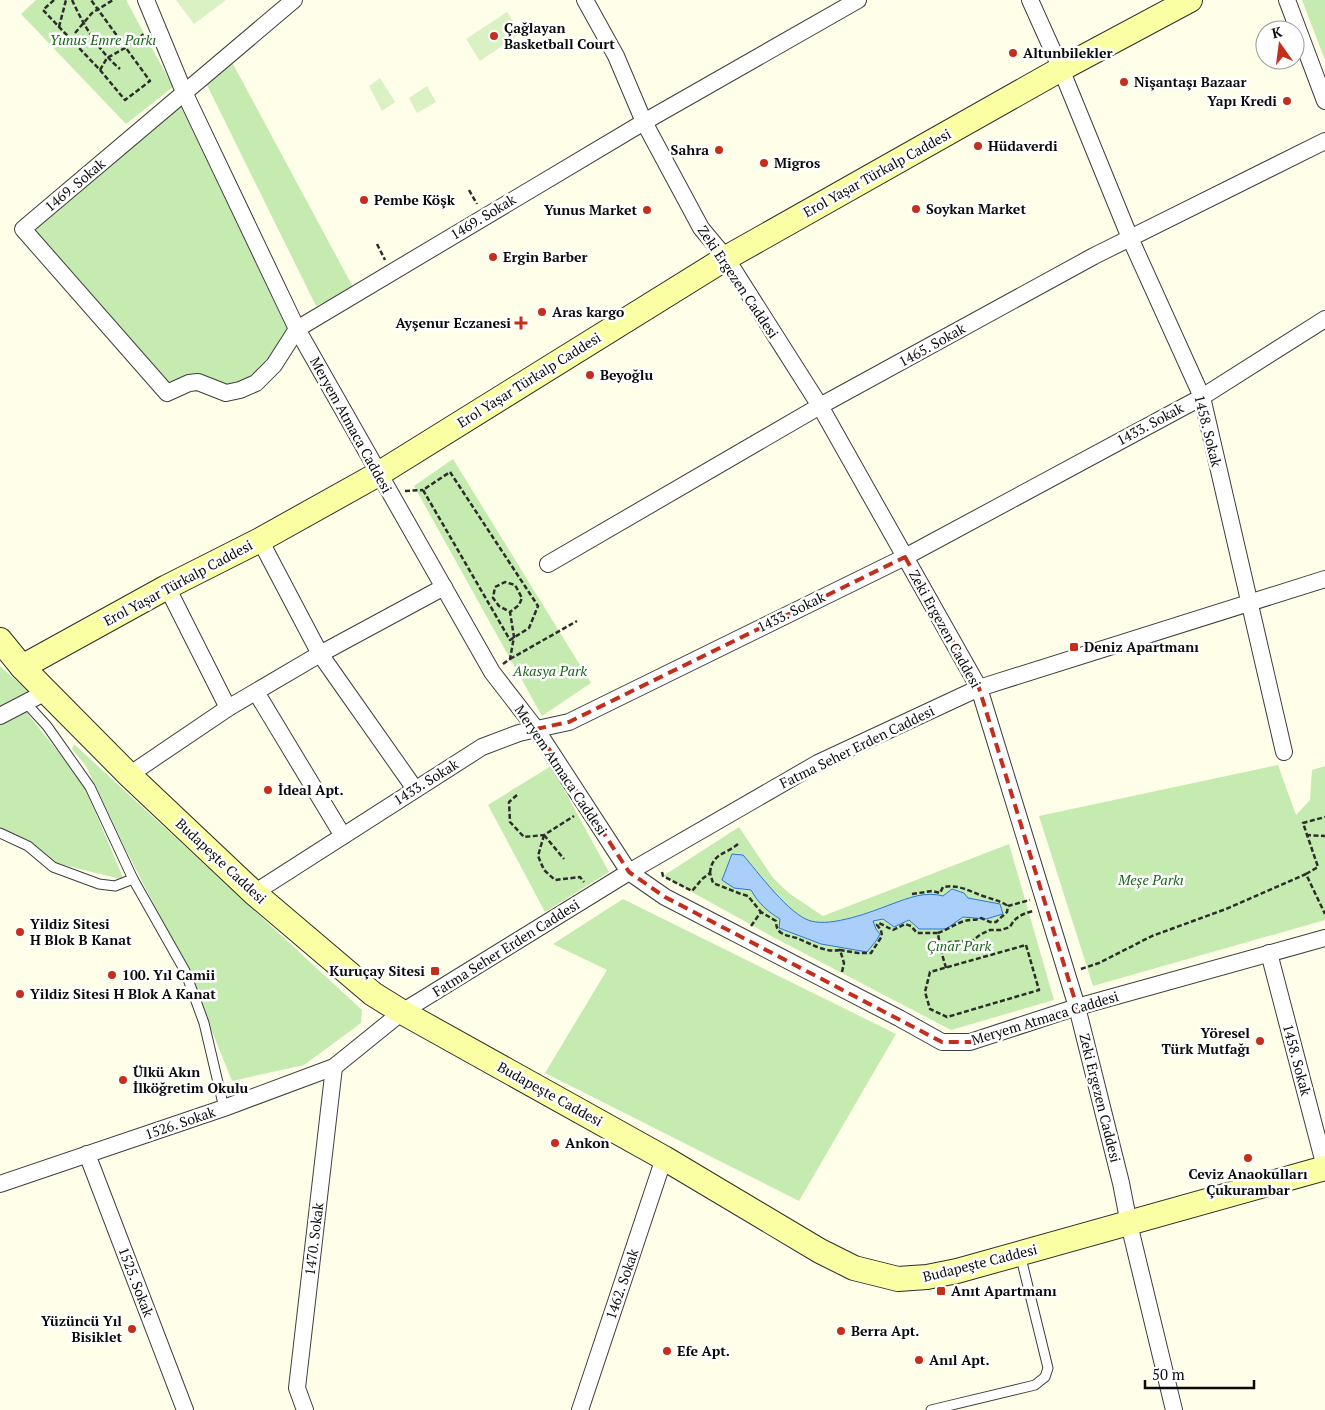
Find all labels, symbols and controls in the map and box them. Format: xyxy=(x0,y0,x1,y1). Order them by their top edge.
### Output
place label: Çağlayan Basketball Court xyxy=(504,18,615,53)
north arrow xyxy=(1255,20,1305,70)
text: K xyxy=(1270,21,1284,42)
park label: Yunus Emre Parkı xyxy=(50,30,156,49)
marker: Çağlayan Basketball Court xyxy=(488,30,500,42)
place label: Altunbilekler xyxy=(1023,43,1113,62)
marker: Altunbilekler xyxy=(1007,47,1019,59)
place label: Nişantaşı Bazaar xyxy=(1134,72,1247,91)
marker: Nişantaşı Bazaar xyxy=(1118,76,1130,88)
place label: Yapı Kredi xyxy=(1207,91,1277,110)
marker: Yapı Kredi xyxy=(1281,95,1293,107)
street label: Erol Yaşar Türkalp Caddesi xyxy=(799,124,954,221)
place label: Hüdaverdi xyxy=(988,136,1058,155)
place label: Sahra xyxy=(671,140,709,159)
marker: Hüdaverdi xyxy=(972,140,984,152)
marker: Sahra xyxy=(713,144,725,156)
street label: 1469. Sokak xyxy=(40,153,109,215)
place label: Migros xyxy=(774,153,820,172)
marker: Migros xyxy=(758,157,770,169)
street label: 1469. Sokak xyxy=(446,189,520,244)
place label: Pembe Köşk xyxy=(374,190,456,209)
marker: Pembe Köşk xyxy=(358,194,370,206)
place label: Soykan Market xyxy=(926,199,1026,218)
place label: Yunus Market xyxy=(544,200,637,219)
marker: Soykan Market xyxy=(910,203,922,215)
marker: Yunus Market xyxy=(641,204,653,216)
street label: Zeki Ergezen Caddesi xyxy=(694,222,783,342)
place label: Ergin Barber xyxy=(503,247,588,266)
marker: Ergin Barber xyxy=(487,251,499,263)
place label: Aras kargo xyxy=(552,302,624,321)
marker: Aras kargo xyxy=(536,306,548,318)
place label: Ayşenur Eczanesi xyxy=(395,313,511,332)
marker: Ayşenur Eczanesi xyxy=(515,317,527,329)
street label: 1465. Sokak xyxy=(895,318,969,371)
street label: Erol Yaşar Türkalp Caddesi xyxy=(453,327,604,432)
street label: Meryem Atmaca Caddesi xyxy=(306,353,397,496)
place label: Beyoğlu xyxy=(600,365,653,384)
marker: Beyoğlu xyxy=(584,369,596,381)
street label: 1458. Sokak xyxy=(1190,393,1227,470)
street label: 1433. Sokak xyxy=(1113,398,1187,449)
street label: Erol Yaşar Türkalp Caddesi xyxy=(100,535,256,630)
street label: Zeki Ergezen Caddesi xyxy=(905,566,986,691)
street label: 1433. Sokak xyxy=(754,587,829,636)
place label: Deniz Apartmanı xyxy=(1084,637,1199,656)
marker: Deniz Apartmanı xyxy=(1068,641,1080,653)
park label: Akasya Park xyxy=(512,661,587,680)
street label: Meryem Atmaca Caddesi xyxy=(511,701,612,838)
street label: Fatma Seher Erden Caddesi xyxy=(776,701,937,792)
street label: 1433. Sokak xyxy=(390,754,463,809)
place label: İdeal Apt. xyxy=(278,780,344,799)
marker: İdeal Apt. xyxy=(262,784,274,796)
street label: Budapeşte Caddesi xyxy=(172,814,271,908)
park label: Meşe Parkı xyxy=(1117,870,1184,889)
street label: Fatma Seher Erden Caddesi xyxy=(429,894,583,1001)
place label: Yildiz Sitesi H Blok B Kanat xyxy=(30,914,132,949)
marker: Yildiz Sitesi H Blok B Kanat xyxy=(14,926,26,938)
park label: Çınar Park xyxy=(927,936,991,955)
place label: Kuruçay Sitesi xyxy=(329,961,425,980)
place label: 100. Yıl Camii xyxy=(122,965,216,984)
marker: Kuruçay Sitesi xyxy=(429,965,441,977)
marker: 100. Yıl Camii xyxy=(106,969,118,981)
place label: Yildiz Sitesi H Blok A Kanat xyxy=(30,984,216,1003)
street label: Meryem Atmaca Caddesi xyxy=(969,986,1121,1049)
marker: Yildiz Sitesi H Blok A Kanat xyxy=(14,988,26,1000)
street label: 1458. Sokak xyxy=(1279,1022,1316,1099)
place label: Yöresel Türk Mutfağı xyxy=(1162,1023,1250,1058)
street label: Zeki Ergezen Caddesi xyxy=(1075,1031,1126,1164)
marker: Yöresel Türk Mutfağı xyxy=(1254,1035,1266,1047)
street label: Budapeşte Caddesi xyxy=(494,1057,606,1130)
place label: Ülkü Akın İlköğretim Okulu xyxy=(133,1062,249,1097)
marker: Ülkü Akın İlköğretim Okulu xyxy=(117,1074,129,1086)
street label: 1526. Sokak xyxy=(142,1101,218,1143)
place label: Ankon xyxy=(565,1133,610,1152)
marker: Ankon xyxy=(549,1137,561,1149)
marker: Ceviz Anaokulları Çukurambar xyxy=(1242,1152,1254,1164)
place label: Ceviz Anaokulları Çukurambar xyxy=(1188,1164,1308,1199)
street label: 1470. Sokak xyxy=(300,1201,327,1277)
street label: Budapeşte Caddesi xyxy=(921,1239,1039,1286)
street label: 1525. Sokak xyxy=(114,1244,159,1320)
street label: 1462. Sokak xyxy=(601,1245,643,1322)
place label: Anıt Apartmanı xyxy=(951,1281,1057,1300)
marker: Anıt Apartmanı xyxy=(935,1285,947,1297)
place label: Yüzüncü Yıl Bisiklet xyxy=(41,1311,122,1346)
place label: Berra Apt. xyxy=(851,1321,920,1340)
marker: Yüzüncü Yıl Bisiklet xyxy=(126,1323,138,1335)
marker: Berra Apt. xyxy=(835,1325,847,1337)
place label: Efe Apt. xyxy=(677,1341,730,1360)
marker: Efe Apt. xyxy=(661,1345,673,1357)
place label: Anıl Apt. xyxy=(929,1350,990,1369)
marker: Anıl Apt. xyxy=(913,1354,925,1366)
scale bar xyxy=(1145,1358,1254,1390)
text: 50 m xyxy=(1152,1364,1185,1384)

